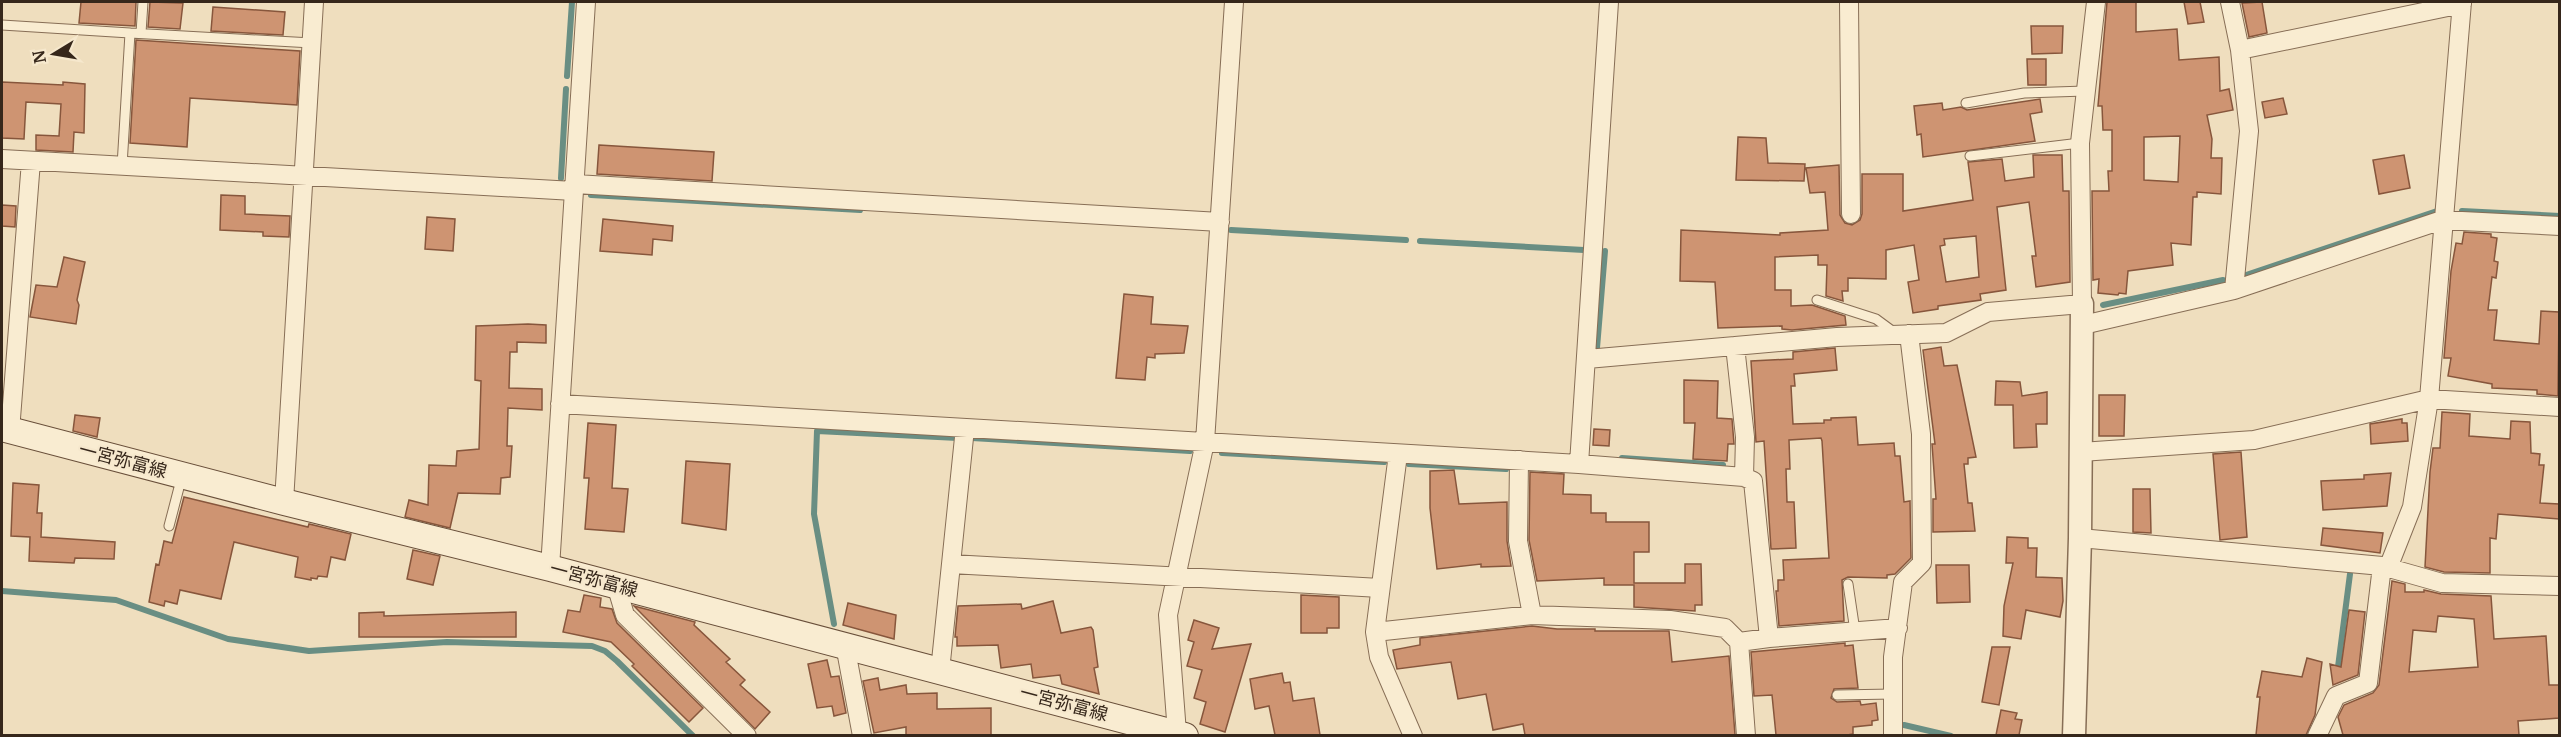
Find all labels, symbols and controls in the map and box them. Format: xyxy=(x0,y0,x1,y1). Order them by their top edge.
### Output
north arrow xyxy=(24,24,84,84)
text: N xyxy=(28,48,50,65)
street label: 一宮弥富線 xyxy=(77,437,169,483)
street label: 一宮弥富線 xyxy=(548,556,640,602)
street label: 一宮弥富線 xyxy=(1018,680,1110,726)

